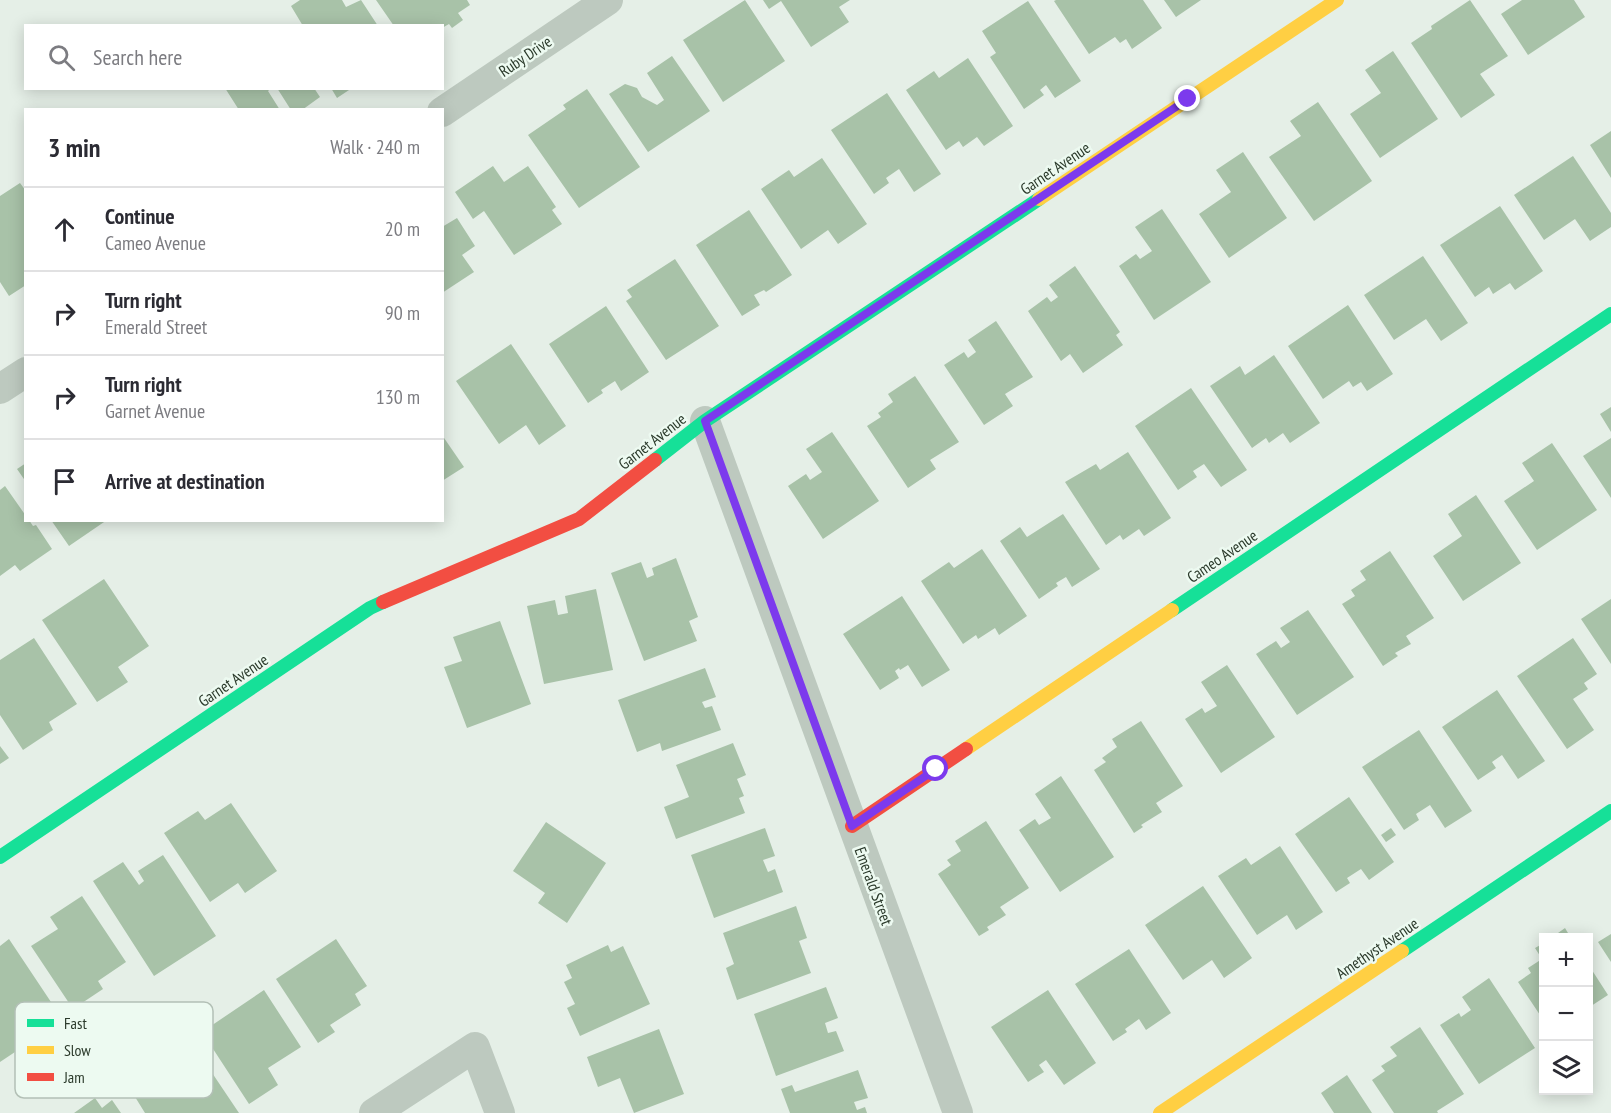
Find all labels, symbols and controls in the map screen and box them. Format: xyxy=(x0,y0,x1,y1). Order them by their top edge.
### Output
search box xyxy=(24,24,444,90)
street label: Ruby Drive xyxy=(495,31,555,81)
icon: search xyxy=(45,41,78,74)
text: Search here xyxy=(93,43,182,71)
route end xyxy=(1174,85,1200,111)
text: 3 min xyxy=(48,131,101,164)
text: Walk · 240 m xyxy=(330,134,420,160)
street label: Garnet Avenue xyxy=(1016,137,1094,199)
text: Continue xyxy=(105,202,175,230)
icon: ahead xyxy=(48,213,81,246)
text: 20 m xyxy=(385,216,420,242)
text: Cameo Avenue xyxy=(105,230,206,256)
text: Turn right xyxy=(105,286,182,314)
icon: right xyxy=(48,297,81,330)
text: 90 m xyxy=(385,300,420,326)
text: Emerald Street xyxy=(105,314,207,340)
text: Turn right xyxy=(105,370,182,398)
icon: right xyxy=(48,381,81,414)
text: 130 m xyxy=(376,384,420,410)
text: Garnet Avenue xyxy=(105,398,205,424)
street label: Garnet Avenue xyxy=(614,408,690,474)
icon: arrive xyxy=(48,465,81,498)
text: Arrive at destination xyxy=(105,467,265,495)
street label: Cameo Avenue xyxy=(1183,525,1261,587)
street label: Garnet Avenue xyxy=(194,649,272,711)
route start xyxy=(922,755,948,781)
street label: Emerald Street xyxy=(851,844,898,928)
street label: Amethyst Avenue xyxy=(1332,913,1422,983)
map controls xyxy=(1539,933,1593,1095)
button: + xyxy=(1539,933,1593,987)
button: − xyxy=(1539,987,1593,1041)
legend xyxy=(15,1002,213,1098)
text: Fast xyxy=(64,1013,87,1033)
text: Slow xyxy=(64,1040,91,1060)
button: layers xyxy=(1539,1041,1593,1095)
text: Jam xyxy=(63,1067,85,1087)

